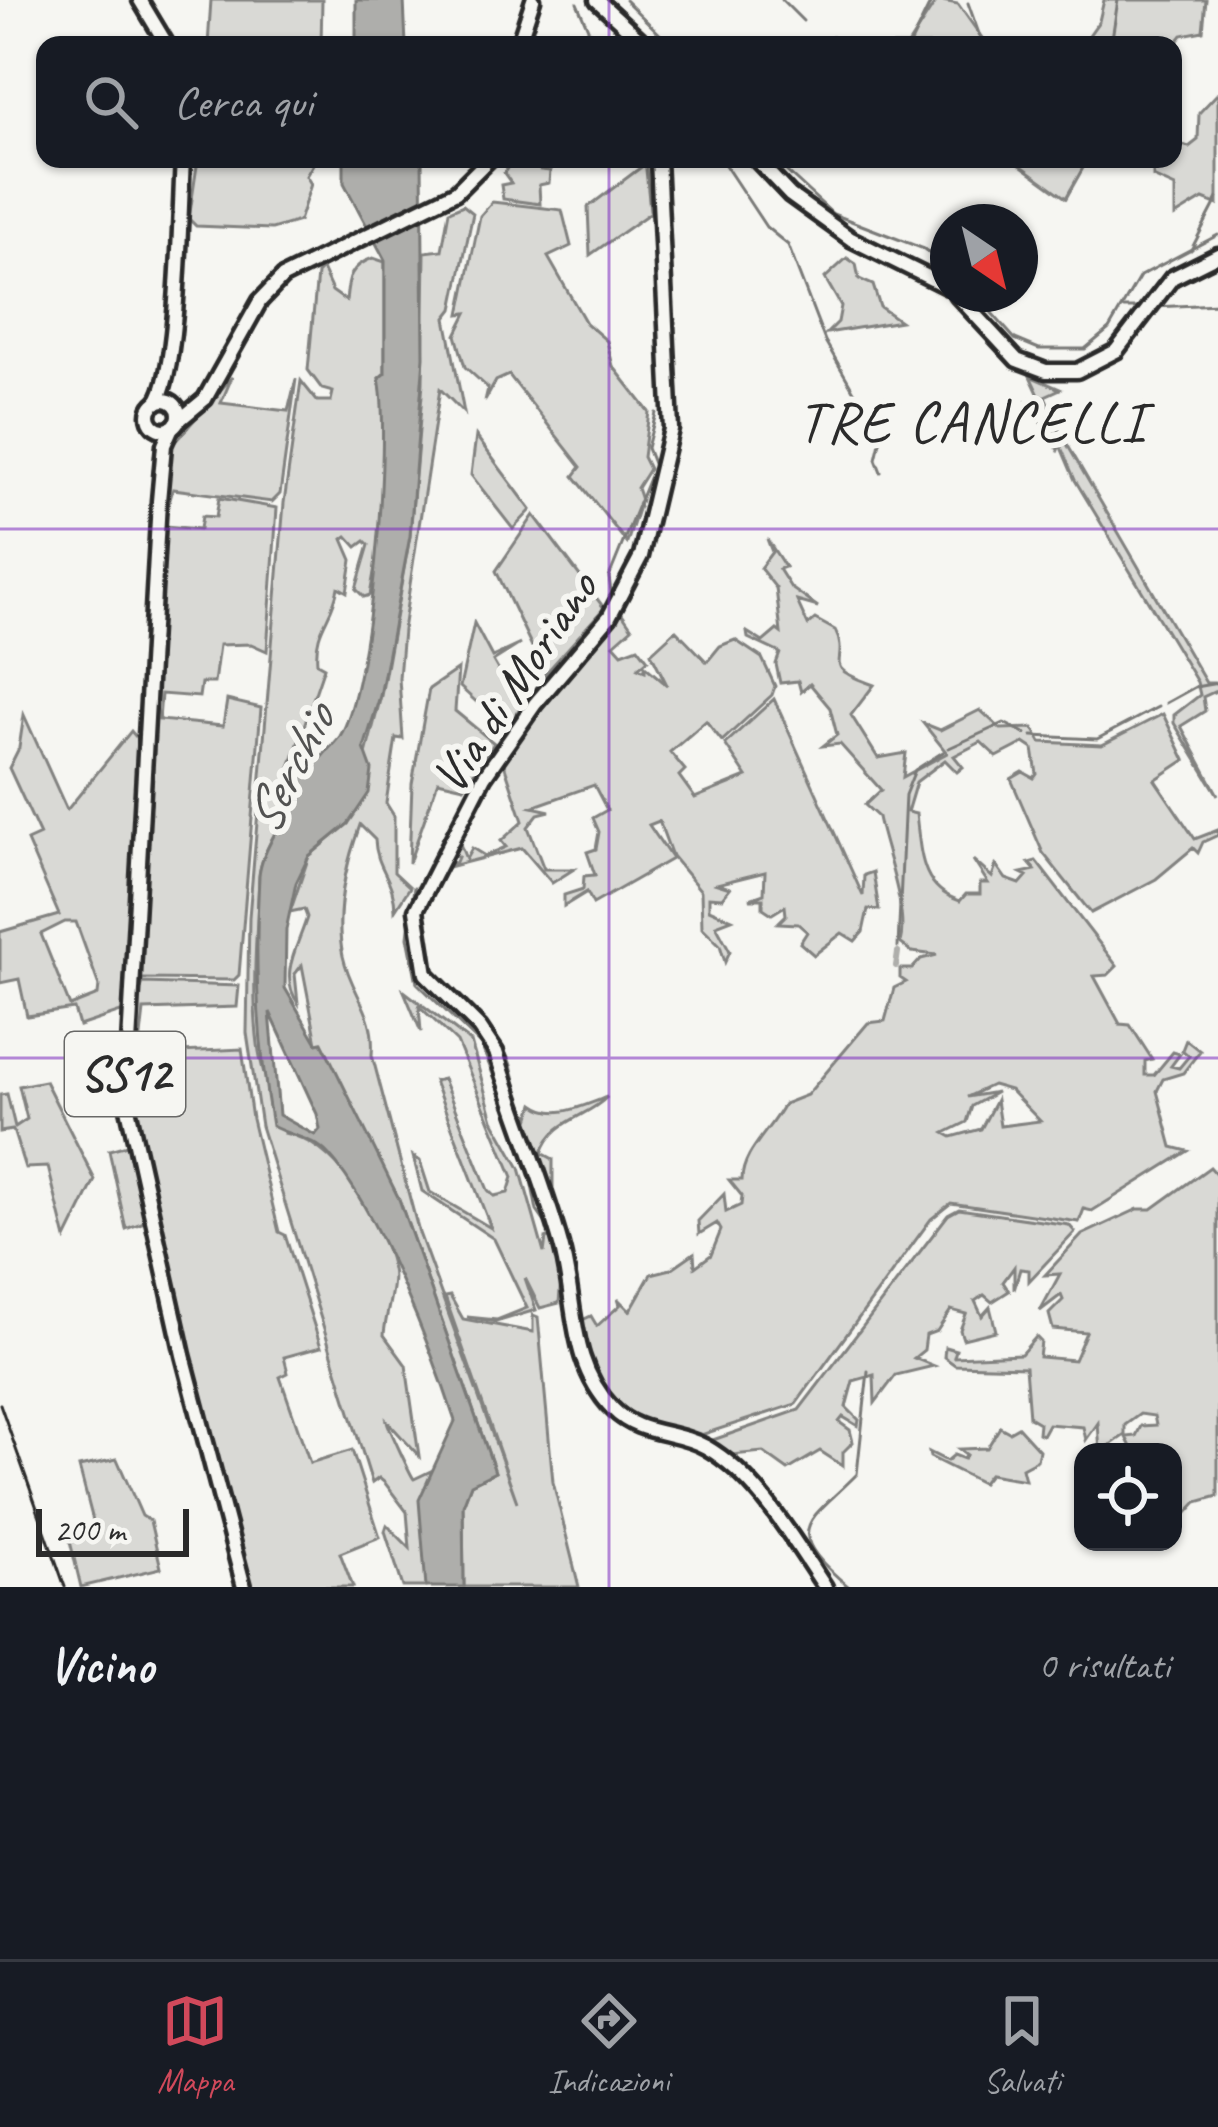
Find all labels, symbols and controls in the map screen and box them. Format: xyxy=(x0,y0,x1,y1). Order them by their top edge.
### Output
search box xyxy=(36,36,1182,168)
icon: search xyxy=(78,69,144,135)
text: Cerca qui xyxy=(174,74,313,131)
north arrow xyxy=(930,204,1038,312)
district label: TRE CANCELLI xyxy=(798,386,1155,458)
street label: Via di Moriano xyxy=(417,556,613,805)
water label: Serchio xyxy=(228,687,353,844)
road number: SS12 xyxy=(65,1032,185,1116)
map controls xyxy=(1074,1443,1182,1551)
button: locate xyxy=(1074,1443,1182,1551)
scale bar xyxy=(36,1503,189,1556)
text: 200 m xyxy=(54,1509,125,1551)
text: Vicino xyxy=(48,1633,153,1697)
text: 0 risultati xyxy=(1038,1641,1170,1690)
tab: Mappa xyxy=(157,1988,234,2102)
tab: Indicazioni xyxy=(548,1988,670,2102)
tab: Salvati xyxy=(984,1988,1061,2102)

